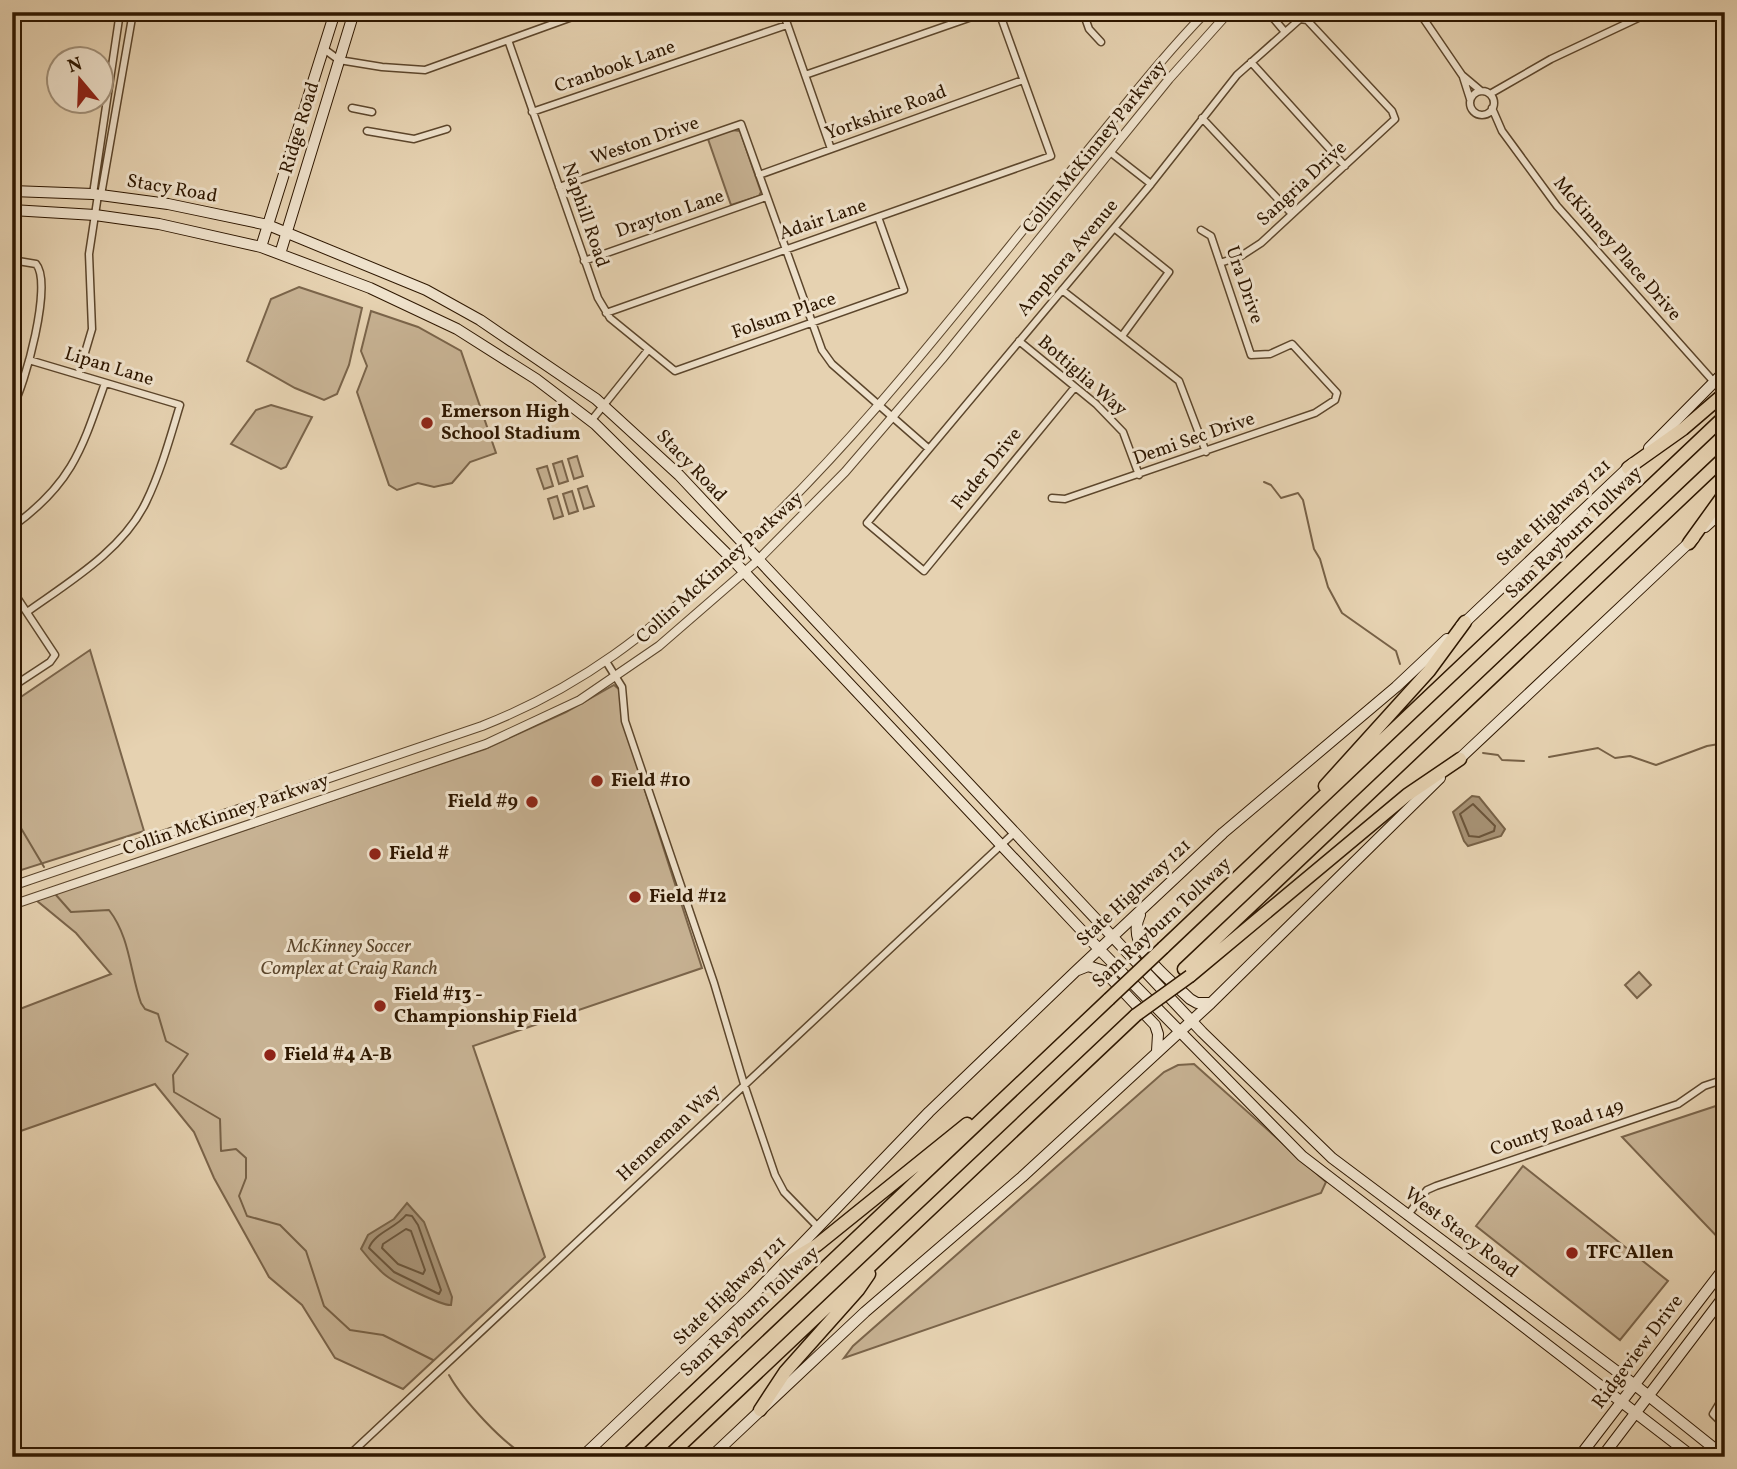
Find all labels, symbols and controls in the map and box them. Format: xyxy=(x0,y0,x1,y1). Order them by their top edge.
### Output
street label: Cranbook Lane xyxy=(551,34,679,100)
north arrow xyxy=(46,46,116,116)
text: N xyxy=(64,51,86,80)
street label: Collin McKinney Parkway xyxy=(1017,55,1173,239)
street label: Ridge Road xyxy=(274,79,326,177)
street label: Yorkshire Road xyxy=(822,79,950,147)
street label: Weston Drive xyxy=(587,110,703,172)
street label: Sangria Drive xyxy=(1251,136,1353,232)
street label: Naphill Road xyxy=(555,159,615,271)
street label: Stacy Road xyxy=(125,168,219,210)
street label: McKinney Place Drive xyxy=(1547,171,1687,327)
street label: Drayton Lane xyxy=(612,183,728,245)
street label: Adair Lane xyxy=(776,193,870,247)
street label: Amphora Avenue xyxy=(1011,194,1125,322)
street label: Ura Drive xyxy=(1219,243,1269,327)
street label: Folsum Place xyxy=(728,286,840,346)
street label: Bottiglia Way xyxy=(1031,330,1133,422)
street label: Lipan Lane xyxy=(61,341,157,393)
place label: Emerson High School Stadium xyxy=(441,399,581,447)
street label: Demi Sec Drive xyxy=(1130,406,1258,472)
marker: Emerson High School Stadium xyxy=(419,415,435,431)
street label: Fuder Drive xyxy=(946,422,1028,516)
street label: Stacy Road xyxy=(650,424,732,508)
street label: State Highway 121 xyxy=(1491,453,1617,573)
street label: Sam Rayburn Tollway xyxy=(1500,461,1648,605)
street label: Collin McKinney Parkway xyxy=(631,486,809,650)
street label: Collin McKinney Parkway xyxy=(119,767,333,863)
place label: Field #10 xyxy=(611,768,691,794)
marker: Field #10 xyxy=(589,773,605,789)
place label: Field #9 xyxy=(447,789,518,815)
marker: Field #9 xyxy=(524,794,540,810)
street label: State Highway 121 xyxy=(1071,833,1197,953)
place label: Field # xyxy=(389,841,449,867)
marker: Field # xyxy=(367,846,383,862)
street label: Sam Rayburn Tollway xyxy=(1087,852,1237,994)
place label: Field #12 xyxy=(649,884,727,910)
marker: Field #12 xyxy=(627,889,643,905)
park label: McKinney Soccer Complex at Craig Ranch xyxy=(260,934,438,982)
place label: Field #13 - Championship Field xyxy=(394,982,578,1030)
marker: Field #13 - Championship Field xyxy=(372,998,388,1014)
place label: Field #4 A-B xyxy=(284,1042,392,1068)
marker: Field #4 A-B xyxy=(262,1047,278,1063)
street label: Henneman Way xyxy=(612,1078,726,1188)
street label: County Road 149 xyxy=(1487,1093,1627,1163)
street label: West Stacy Road xyxy=(1399,1181,1523,1285)
street label: State Highway 121 xyxy=(668,1230,792,1352)
place label: TFC Allen xyxy=(1586,1240,1674,1266)
street label: Sam Rayburn Tollway xyxy=(675,1241,825,1383)
marker: TFC Allen xyxy=(1564,1245,1580,1261)
street label: Ridgeview Drive xyxy=(1586,1290,1690,1414)

